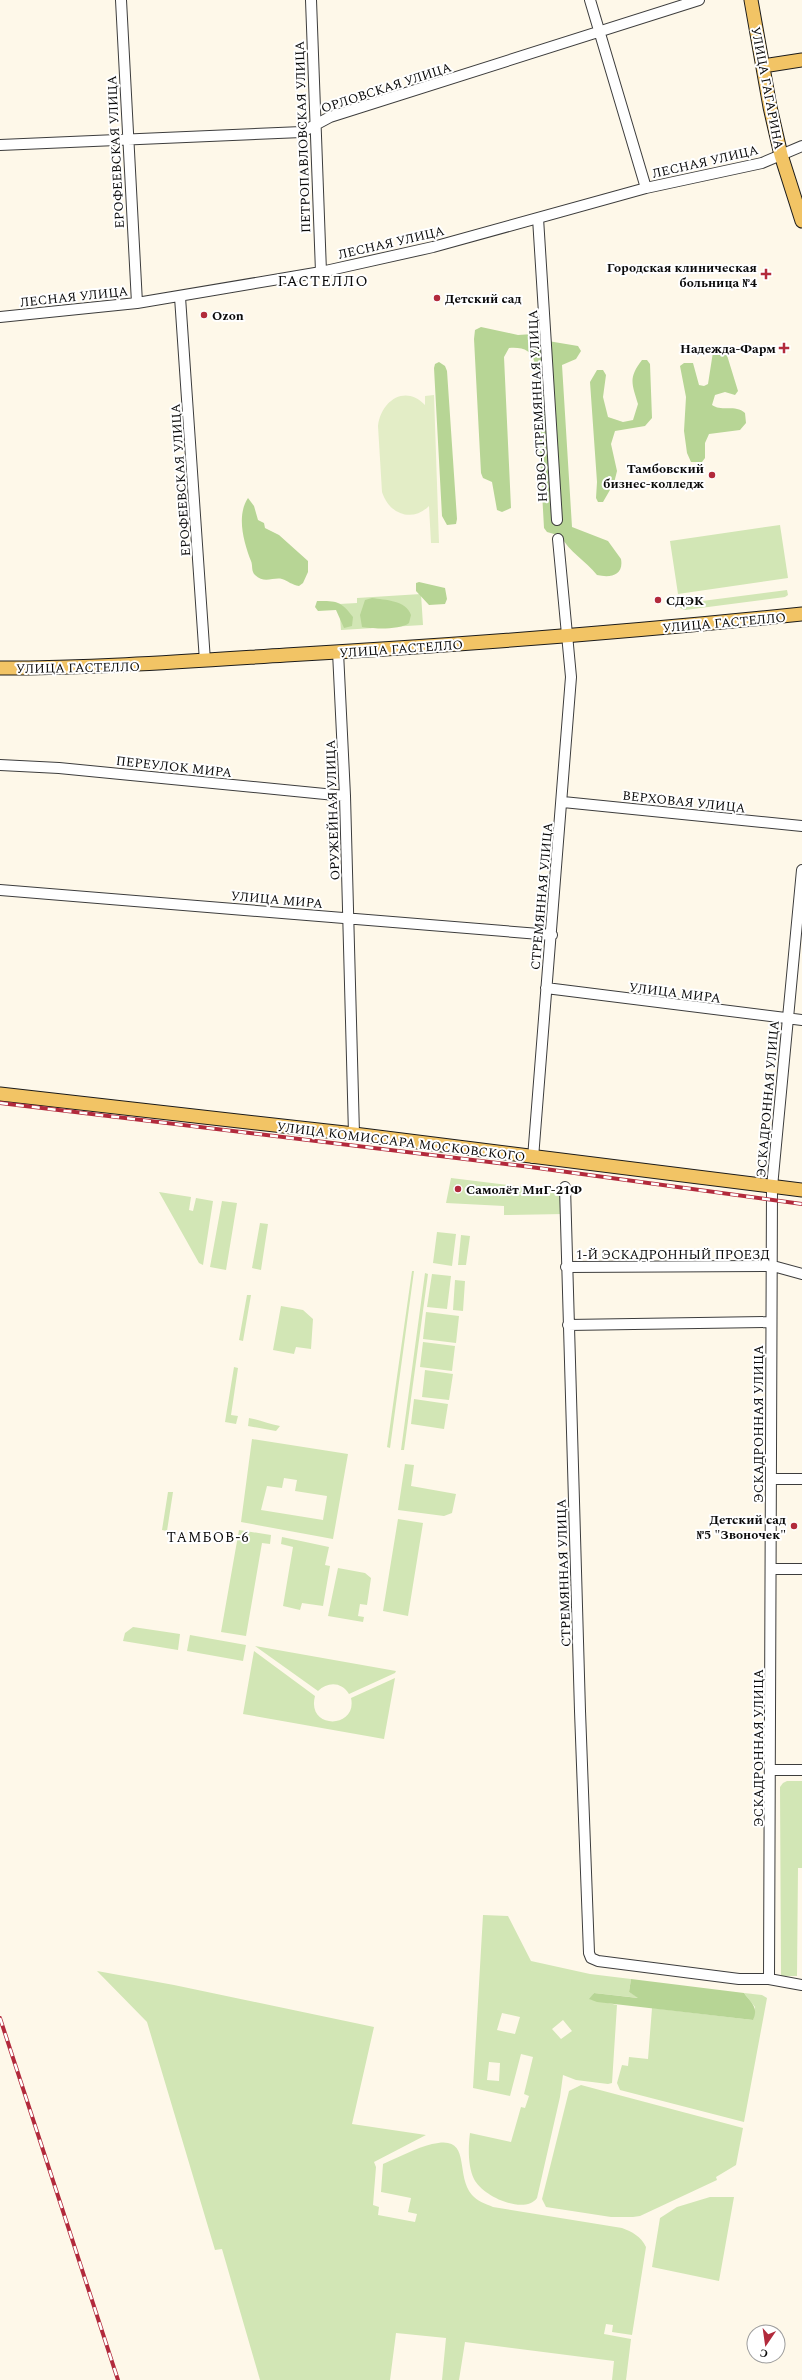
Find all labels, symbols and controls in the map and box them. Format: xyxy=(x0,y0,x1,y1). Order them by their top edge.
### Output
street label: УЛИЦА ГАГАРИНА xyxy=(745,25,789,152)
street label: ПЕТРОПАВЛОВСКАЯ УЛИЦА xyxy=(290,40,316,233)
street label: ОРЛОВСКАЯ УЛИЦА xyxy=(318,57,454,119)
street label: ЕРОФЕЕВСКАЯ УЛИЦА xyxy=(102,75,130,229)
street label: ЛЕСНАЯ УЛИЦА xyxy=(650,140,761,184)
street label: ЛЕСНАЯ УЛИЦА xyxy=(336,221,447,265)
place label: Городская клиническая больница №4 xyxy=(607,258,758,293)
marker: Городская клиническая больница №4 xyxy=(760,268,772,280)
district label: ГАСТЕЛЛО xyxy=(278,270,369,293)
street label: ЛЕСНАЯ УЛИЦА xyxy=(19,281,129,313)
place label: Детский сад xyxy=(445,289,522,309)
marker: Детский сад xyxy=(432,293,442,303)
place label: Ozon xyxy=(212,306,244,326)
street label: НОВО-СТРЕМЯННАЯ УЛИЦА xyxy=(523,309,553,503)
marker: Ozon xyxy=(199,310,209,320)
place label: Надежда-Фарм xyxy=(680,339,776,359)
marker: Надежда-Фарм xyxy=(779,343,789,353)
street label: ЕРОФЕЕВСКАЯ УЛИЦА xyxy=(166,403,196,557)
place label: Тамбовский бизнес-колледж xyxy=(603,459,704,494)
marker: Тамбовский бизнес-колледж xyxy=(707,470,717,480)
place label: СДЭК xyxy=(666,591,704,611)
marker: СДЭК xyxy=(653,595,663,605)
street label: УЛИЦА ГАСТЕЛЛО xyxy=(661,608,787,638)
street label: УЛИЦА ГАСТЕЛЛО xyxy=(339,635,464,663)
street label: УЛИЦА ГАСТЕЛЛО xyxy=(16,657,140,679)
street label: ОРУЖЕЙНАЯ УЛИЦА xyxy=(321,739,345,881)
street label: ПЕРЕУЛОК МИРА xyxy=(115,751,233,783)
street label: ВЕРХОВАЯ УЛИЦА xyxy=(621,786,747,818)
street label: СТРЕМЯННАЯ УЛИЦА xyxy=(526,821,558,971)
street label: УЛИЦА МИРА xyxy=(230,886,324,914)
street label: УЛИЦА МИРА xyxy=(628,977,722,1009)
street label: ЭСКАДРОННАЯ УЛИЦА xyxy=(751,1019,785,1179)
street label: УЛИЦА КОМИССАРА МОСКОВСКОГО xyxy=(275,1117,526,1167)
place label: Самолёт МиГ-21Ф xyxy=(466,1180,582,1200)
marker: Самолёт МиГ-21Ф xyxy=(453,1184,463,1194)
street label: 1-Й ЭСКАДРОННЫЙ ПРОЕЗД xyxy=(576,1245,770,1265)
street label: ЭСКАДРОННАЯ УЛИЦА xyxy=(749,1345,769,1503)
street label: СТРЕМЯННАЯ УЛИЦА xyxy=(551,1498,577,1647)
place label: Детский сад №5 "Звоночек" xyxy=(697,1510,786,1545)
marker: Детский сад №5 "Звоночек" xyxy=(789,1521,799,1531)
district label: ТАМБОВ-6 xyxy=(166,1527,250,1548)
street label: ЭСКАДРОННАЯ УЛИЦА xyxy=(749,1669,769,1827)
north arrow xyxy=(746,2324,786,2364)
text: С xyxy=(758,2344,770,2362)

